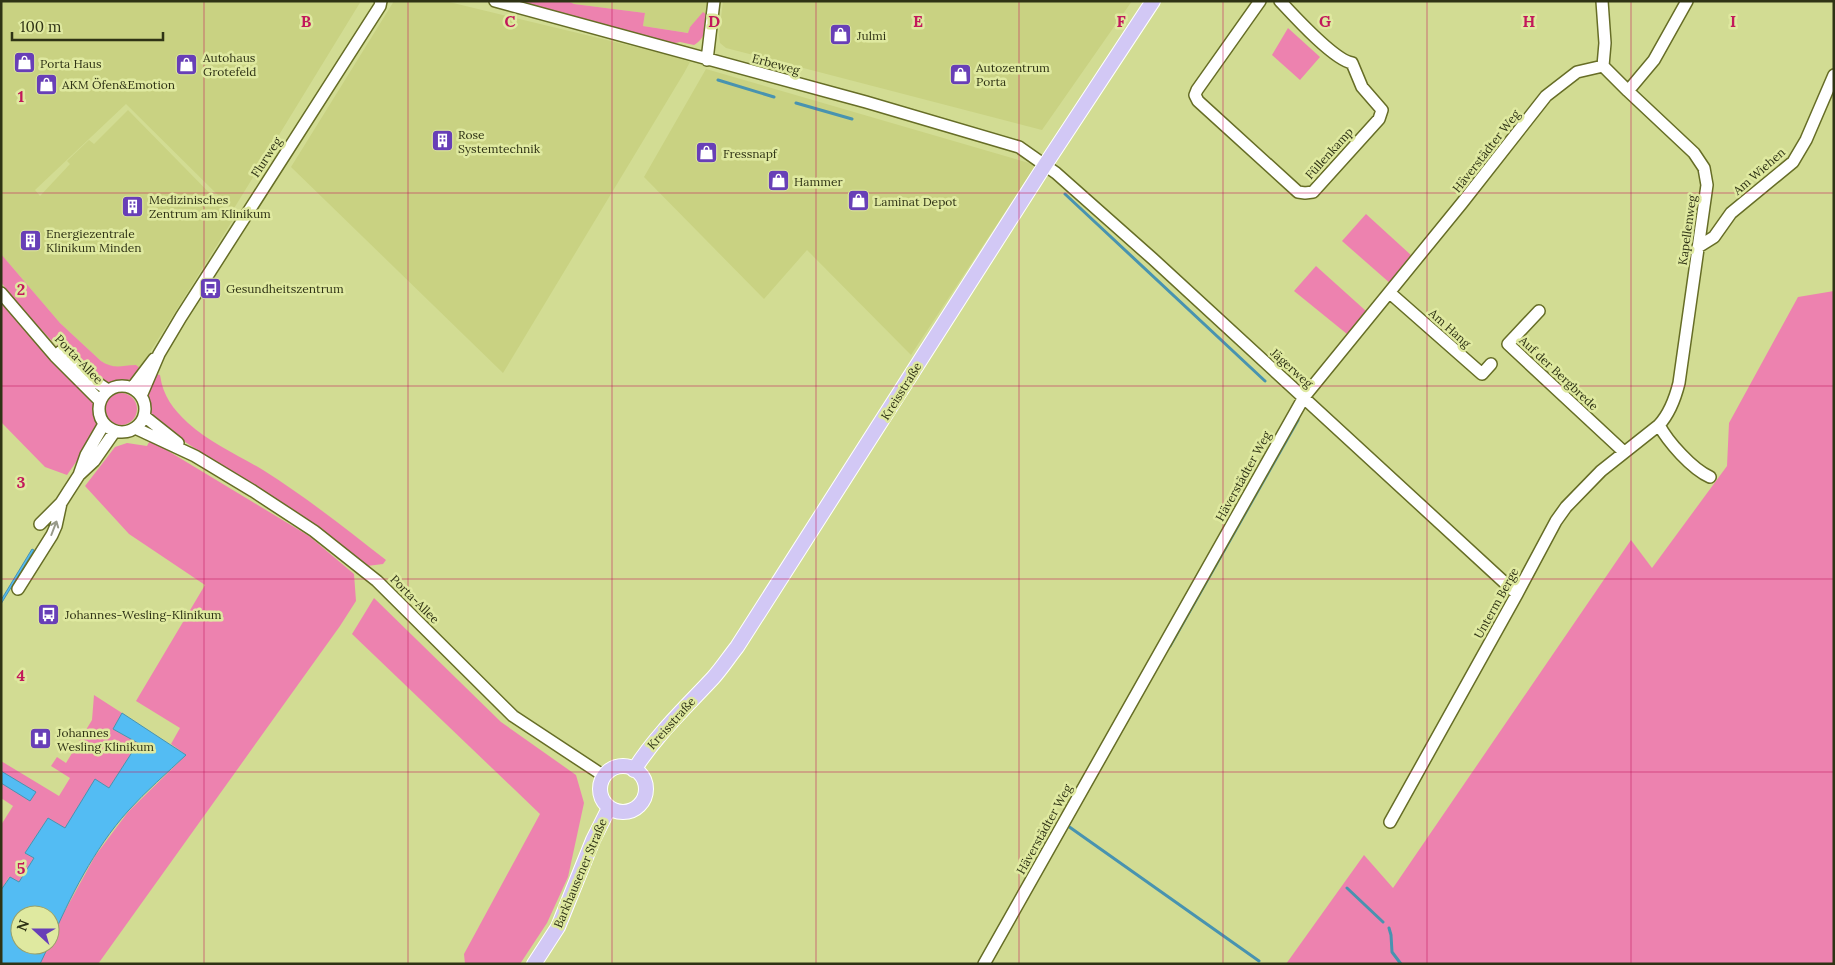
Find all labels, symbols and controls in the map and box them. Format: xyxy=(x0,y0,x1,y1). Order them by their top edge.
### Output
scale bar xyxy=(12,10,164,42)
text: B xyxy=(301,11,312,31)
text: C xyxy=(504,11,516,31)
text: D xyxy=(708,11,720,31)
text: E xyxy=(913,11,923,31)
text: F xyxy=(1116,11,1126,31)
text: G xyxy=(1319,11,1331,31)
text: H xyxy=(1523,11,1536,31)
text: I xyxy=(1730,11,1736,31)
text: 100 m xyxy=(20,17,61,36)
shop icon: Julmi xyxy=(829,23,853,47)
place label: Julmi xyxy=(856,28,886,43)
place label: Autohaus Grotefeld xyxy=(202,50,256,79)
street label: Erbeweg xyxy=(751,50,802,78)
shop icon: Porta Haus xyxy=(12,51,36,75)
shop icon: Autohaus Grotefeld xyxy=(175,52,199,76)
place label: Porta Haus xyxy=(40,56,102,71)
place label: Autozentrum Porta xyxy=(975,60,1050,89)
shop icon: Autozentrum Porta xyxy=(948,62,972,86)
shop icon: AKM Öfen&Emotion xyxy=(34,72,58,96)
place label: AKM Öfen&Emotion xyxy=(61,77,175,92)
text: 1 xyxy=(18,86,24,106)
street label: Häverstädter Weg xyxy=(1449,106,1523,195)
street label: Füllenkamp xyxy=(1302,124,1356,182)
place label: Rose Systemtechnik xyxy=(458,127,541,156)
building icon: Rose Systemtechnik xyxy=(430,129,454,153)
street label: Flurweg xyxy=(247,134,285,180)
shop icon: Fressnapf xyxy=(695,141,719,165)
street label: Am Wiehen xyxy=(1729,144,1788,198)
place label: Fressnapf xyxy=(723,146,778,161)
shop icon: Hammer xyxy=(766,169,790,193)
place label: Hammer xyxy=(794,174,843,189)
shop icon: Laminat Depot xyxy=(846,189,870,213)
place label: Medizinisches Zentrum am Klinikum xyxy=(149,192,271,221)
building icon: Medizinisches Zentrum am Klinikum xyxy=(121,194,145,218)
place label: Laminat Depot xyxy=(874,194,957,209)
street label: Kapellenweg xyxy=(1675,194,1699,266)
place label: Energiezentrale Klinikum Minden xyxy=(46,226,142,255)
building icon: Energiezentrale Klinikum Minden xyxy=(18,228,42,252)
bus stop icon: Gesundheitszentrum xyxy=(198,276,222,300)
text: 2 xyxy=(17,279,25,299)
place label: Gesundheitszentrum xyxy=(226,281,344,296)
street label: Am Hang xyxy=(1425,305,1474,351)
street label: Porta-Allee xyxy=(52,331,107,387)
street label: Auf der Bergbrede xyxy=(1516,332,1602,414)
street label: Jägerweg xyxy=(1267,345,1316,391)
street label: Kreisstraße xyxy=(877,359,925,423)
street label: Häverstädter Weg xyxy=(1212,428,1274,524)
text: 3 xyxy=(17,472,26,492)
one-way arrow xyxy=(50,521,59,536)
street label: Unterm Berge xyxy=(1470,565,1522,641)
street label: Porta-Allee xyxy=(387,571,443,627)
bus stop icon: Johannes-Wesling-Klinikum xyxy=(37,602,61,626)
place label: Johannes-Wesling-Klinikum xyxy=(64,607,222,622)
text: 4 xyxy=(17,665,26,685)
street label: Kreisstraße xyxy=(644,693,699,752)
place label: Johannes Wesling Klinikum xyxy=(56,725,154,754)
hospital icon: Johannes Wesling Klinikum xyxy=(29,727,53,751)
street label: Häverstädter Weg xyxy=(1013,781,1075,877)
street label: Barkhausener Straße xyxy=(550,816,610,930)
text: 5 xyxy=(17,858,26,878)
north arrow xyxy=(10,905,60,955)
text: N xyxy=(13,917,33,934)

